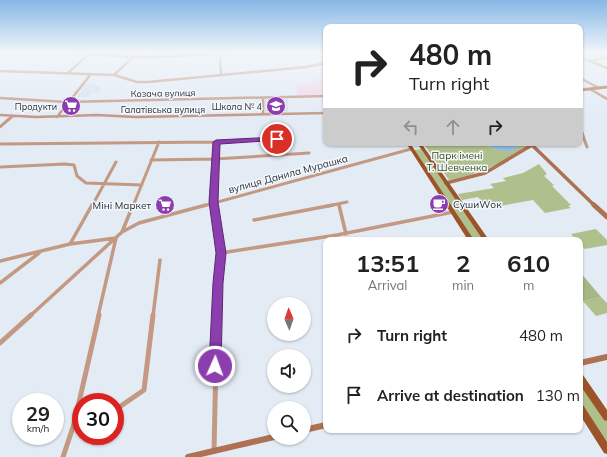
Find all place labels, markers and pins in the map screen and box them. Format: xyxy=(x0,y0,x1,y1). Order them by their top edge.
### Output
supermarket icon: Продукти xyxy=(60,95,82,117)
school or university icon: Школа № 4 xyxy=(265,95,287,117)
place label: Продукти xyxy=(15,101,57,113)
place label: Школа № 4 xyxy=(212,101,263,112)
pin xyxy=(260,122,294,156)
cafe icon: СушиWок xyxy=(428,193,450,215)
supermarket icon: Міні Маркет xyxy=(154,194,176,216)
place label: СушиWок xyxy=(453,198,502,211)
place label: Міні Маркет xyxy=(93,199,151,212)

